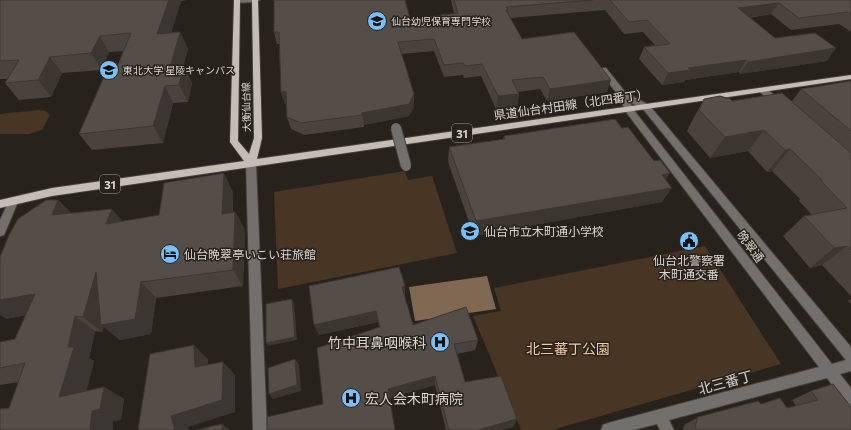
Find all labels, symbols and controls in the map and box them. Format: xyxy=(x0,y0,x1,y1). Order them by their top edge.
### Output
school or university icon: 仙台幼児保育専門学校 xyxy=(366,10,388,32)
place label: 仙台幼児保育専門学校 xyxy=(391,15,491,27)
school or university icon: 東北大学 星陵キャンパス xyxy=(98,59,120,81)
place label: 東北大学 星陵キャンパス xyxy=(123,64,235,76)
street label: 大衡仙台線 xyxy=(240,82,252,132)
street label: 県道仙台村田線（北四番丁） xyxy=(493,86,649,122)
road number: 31 xyxy=(452,124,472,142)
road number: 31 xyxy=(100,175,120,193)
school or university icon: 仙台市立木町通小学校 xyxy=(459,220,481,242)
place label: 仙台市立木町通小学校 xyxy=(484,224,604,238)
street label: 晩翠通 xyxy=(735,227,767,265)
public building icon: 仙台北警察署 木町通交番 xyxy=(678,230,700,252)
hotel icon: 仙台晩翠亭いこい荘旅館 xyxy=(159,243,181,265)
place label: 仙台晩翠亭いこい荘旅館 xyxy=(184,247,316,261)
place label: 仙台北警察署 木町通交番 xyxy=(653,253,725,281)
hospital icon: 竹中耳鼻咽喉科 xyxy=(429,331,451,353)
place label: 竹中耳鼻咽喉科 xyxy=(328,334,426,351)
park label: 北三蕃丁公園 xyxy=(526,340,610,357)
street label: 北三番丁 xyxy=(696,367,754,397)
hospital icon: 宏人会木町病院 xyxy=(340,387,362,409)
place label: 宏人会木町病院 xyxy=(365,390,463,407)

